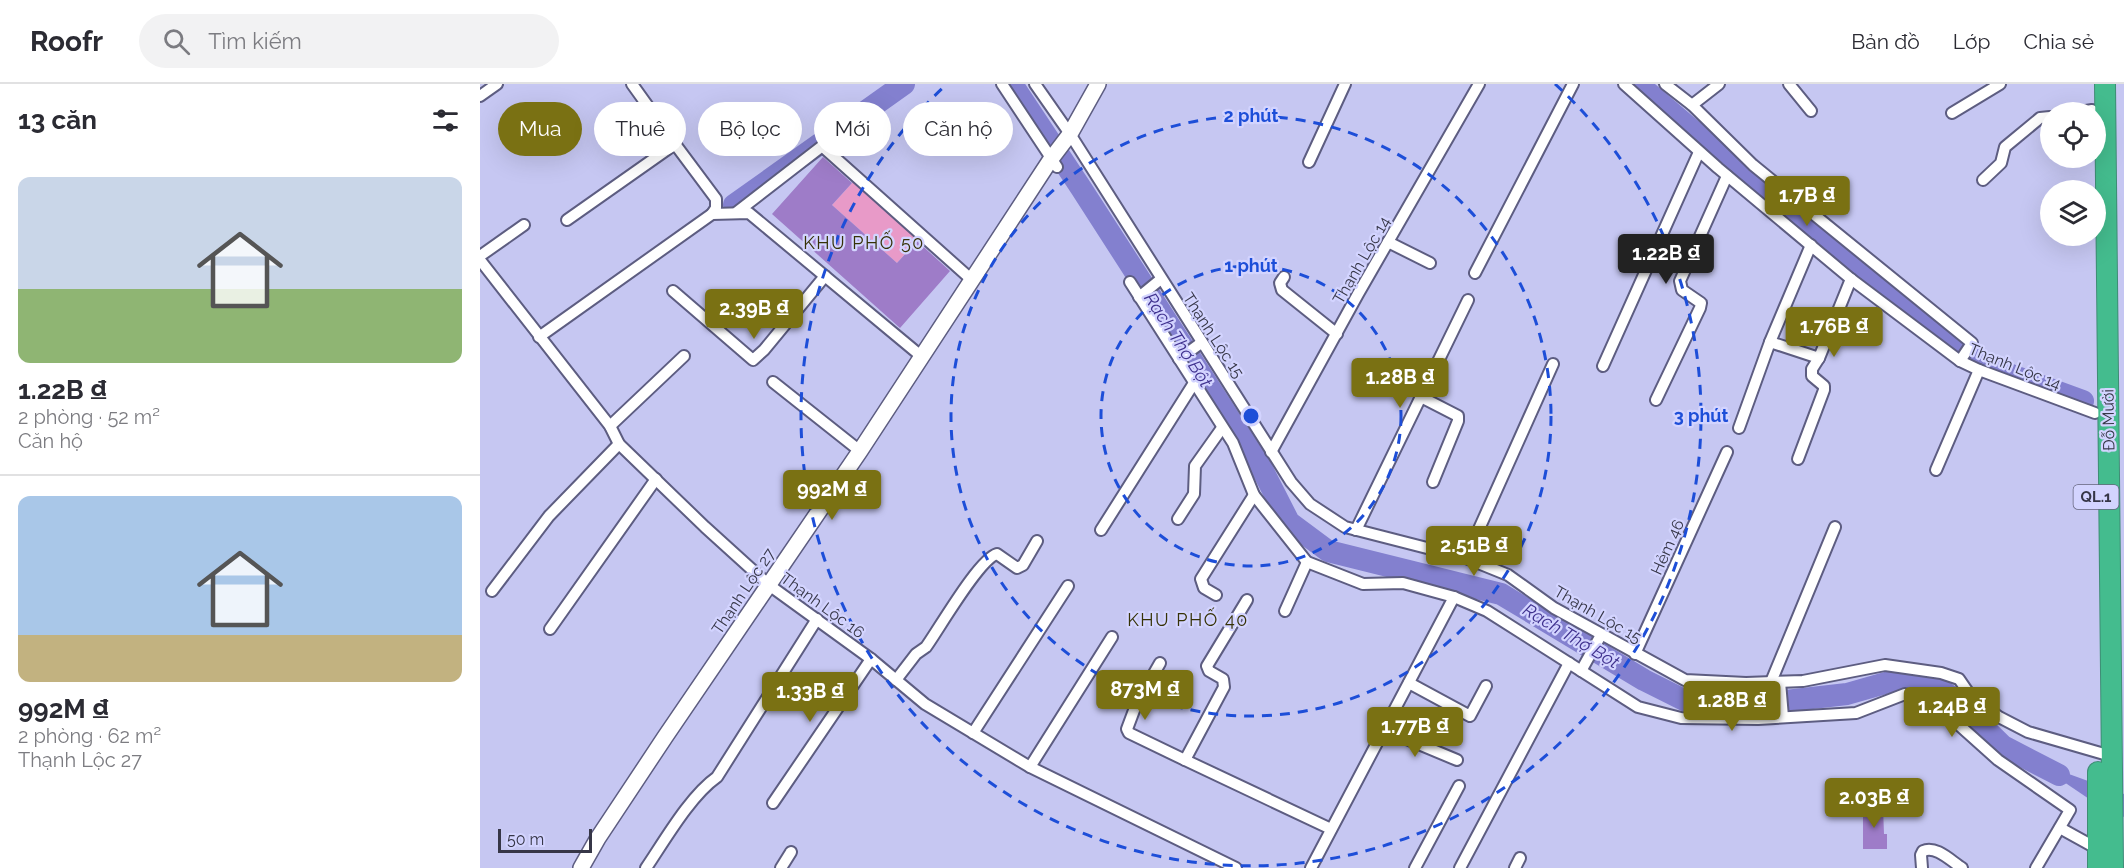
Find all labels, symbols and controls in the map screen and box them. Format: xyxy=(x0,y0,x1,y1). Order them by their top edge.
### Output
search box xyxy=(139,14,559,68)
text: Roofr xyxy=(30,25,103,58)
icon: search xyxy=(160,25,193,58)
text: Tìm kiếm xyxy=(208,28,302,54)
text: Bản đồ xyxy=(1851,29,1920,54)
text: Lớp xyxy=(1953,29,1991,54)
text: Chia sẻ xyxy=(2024,29,2094,54)
chip: Mua xyxy=(498,102,582,156)
chip: Thuê xyxy=(594,102,686,156)
chip: Bộ lọc xyxy=(698,102,802,156)
chip: Mới xyxy=(814,102,891,156)
chip: Căn hộ xyxy=(903,102,1013,156)
map controls xyxy=(2040,102,2106,246)
button: locate xyxy=(2040,102,2106,168)
icon: filters xyxy=(429,104,462,137)
text: 13 căn xyxy=(18,105,97,135)
text: 2 phút xyxy=(1224,105,1278,126)
pin: 1.7B ₫ xyxy=(1758,176,1856,227)
button: layers xyxy=(2040,180,2106,246)
text: 1.7B ₫ xyxy=(1779,183,1835,207)
street label: Thạnh Lộc 14 xyxy=(1329,213,1394,307)
icon: home xyxy=(186,216,294,324)
district label: KHU PHỐ 50 xyxy=(803,230,925,253)
pin: 1.22B ₫ xyxy=(1611,234,1721,285)
text: 1.22B ₫ xyxy=(1632,241,1700,265)
text: 1 phút xyxy=(1224,255,1278,276)
pin: 2.39B ₫ xyxy=(699,289,809,340)
water label: Rạch Thợ Bột xyxy=(1140,289,1217,391)
street label: Thạnh Lộc 15 xyxy=(1179,289,1248,382)
text: 2.39B ₫ xyxy=(719,296,789,320)
pin: 1.76B ₫ xyxy=(1779,307,1889,358)
text: 1.76B ₫ xyxy=(1800,314,1868,338)
street label: Thạnh Lộc 14 xyxy=(1966,339,2064,394)
pin: 1.28B ₫ xyxy=(1345,358,1455,409)
text: 1.28B ₫ xyxy=(1365,365,1435,389)
text: 1.22B ₫ xyxy=(18,375,107,405)
street label: Đỗ Mười xyxy=(2098,389,2119,451)
text: 2 phòng · 52 m² xyxy=(18,405,160,429)
text: 3 phút xyxy=(1674,405,1728,426)
centre of rings xyxy=(1241,406,1261,426)
text: Căn hộ xyxy=(18,429,83,453)
pin: 992M ₫ xyxy=(783,470,881,521)
text: 992M ₫ xyxy=(797,477,867,501)
road number: QL.1 xyxy=(2074,485,2118,509)
street label: Hẻm 46 xyxy=(1647,517,1688,578)
pin: 2.51B ₫ xyxy=(1419,526,1529,577)
text: 2.51B ₫ xyxy=(1440,533,1508,557)
icon: home xyxy=(186,535,294,643)
street label: Thạnh Lộc 27 xyxy=(708,545,779,638)
street label: Thạnh Lộc 16 xyxy=(777,569,868,642)
street label: Thạnh Lộc 15 xyxy=(1551,582,1645,647)
water label: Rạch Thợ Bột xyxy=(1519,599,1623,673)
district label: KHU PHỐ 40 xyxy=(1127,607,1249,630)
pin: 873M ₫ xyxy=(1096,670,1194,721)
pin: 1.33B ₫ xyxy=(755,672,865,723)
text: 873M ₫ xyxy=(1110,677,1180,701)
text: 1.33B ₫ xyxy=(776,679,844,703)
pin: 1.28B ₫ xyxy=(1677,681,1787,732)
pin: 1.24B ₫ xyxy=(1897,687,2007,738)
text: 1.28B ₫ xyxy=(1697,688,1767,712)
text: 992M ₫ xyxy=(18,694,109,724)
text: 1.24B ₫ xyxy=(1918,694,1986,718)
pin: 1.77B ₫ xyxy=(1360,707,1470,758)
text: 1.77B ₫ xyxy=(1381,714,1449,738)
text: 2 phòng · 62 m² xyxy=(18,724,161,748)
text: Thạnh Lộc 27 xyxy=(18,748,142,772)
pin: 2.03B ₫ xyxy=(1819,778,1929,829)
text: 2.03B ₫ xyxy=(1839,785,1909,809)
scale bar xyxy=(498,826,592,854)
text: 50 m xyxy=(507,830,544,849)

